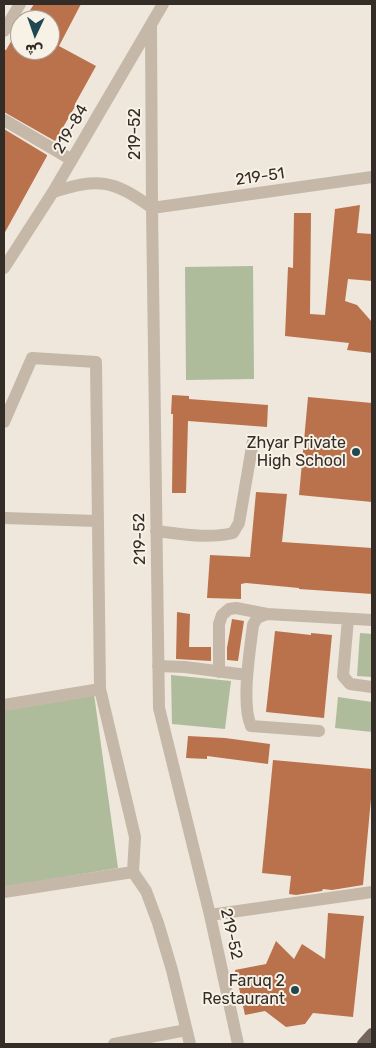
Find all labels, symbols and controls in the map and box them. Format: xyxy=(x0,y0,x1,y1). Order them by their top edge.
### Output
north arrow xyxy=(10,10,60,60)
text: ش xyxy=(25,41,44,58)
street label: 219-84 xyxy=(49,101,93,157)
street label: 219-52 xyxy=(125,108,145,160)
street label: 219-51 xyxy=(234,164,286,190)
place label: Zhyar Private High School xyxy=(247,433,346,471)
marker: Zhyar Private High School xyxy=(350,446,362,458)
street label: 219-52 xyxy=(130,513,150,565)
street label: 219-52 xyxy=(216,907,246,961)
place label: Faruq 2 Restaurant xyxy=(202,971,285,1009)
marker: Faruq 2 Restaurant xyxy=(289,984,301,996)

